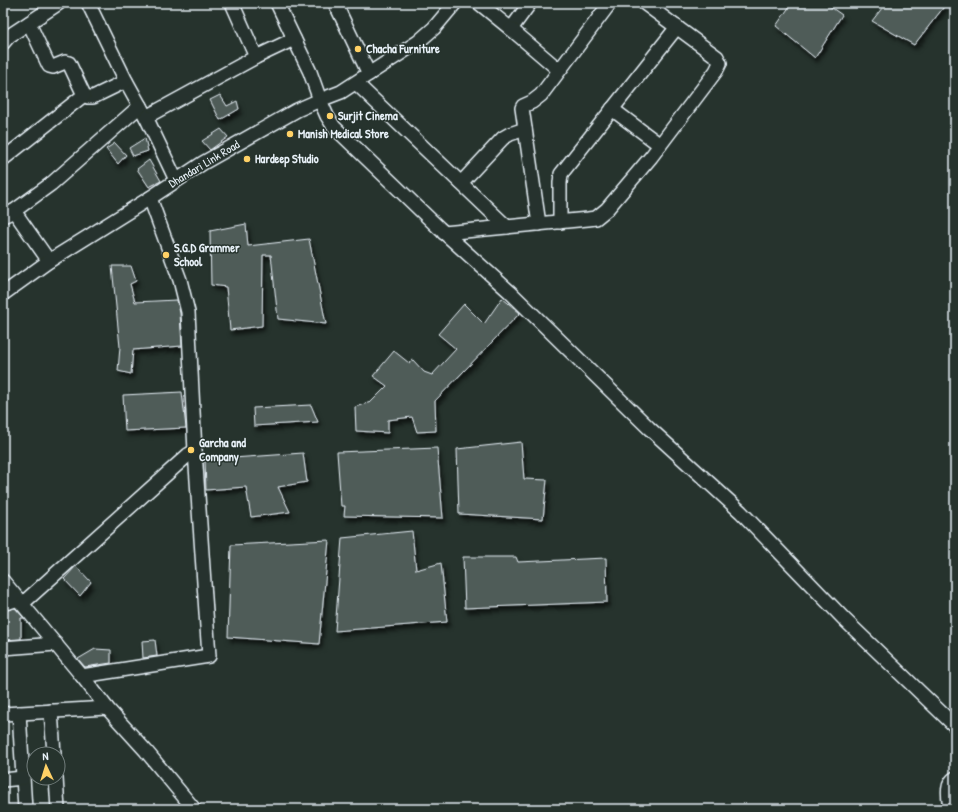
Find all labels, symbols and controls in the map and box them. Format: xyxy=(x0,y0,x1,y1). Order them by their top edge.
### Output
place label: Chacha Furniture xyxy=(366,40,440,57)
marker: Chacha Furniture xyxy=(353,44,363,54)
place label: Surjit Cinema xyxy=(338,107,398,124)
marker: Surjit Cinema xyxy=(325,111,335,121)
place label: Manish Medical Store xyxy=(298,125,389,142)
marker: Manish Medical Store xyxy=(285,129,295,139)
street label: Dhandari Link Road xyxy=(165,135,243,192)
place label: Hardeep Studio xyxy=(255,150,319,168)
marker: Hardeep Studio xyxy=(242,154,252,164)
place label: S.G.D Grammer School xyxy=(174,239,240,270)
marker: S.G.D Grammer School xyxy=(161,250,171,260)
place label: Garcha and Company xyxy=(199,434,246,466)
marker: Garcha and Company xyxy=(186,445,196,455)
north arrow xyxy=(26,746,66,786)
text: N xyxy=(42,749,49,763)

